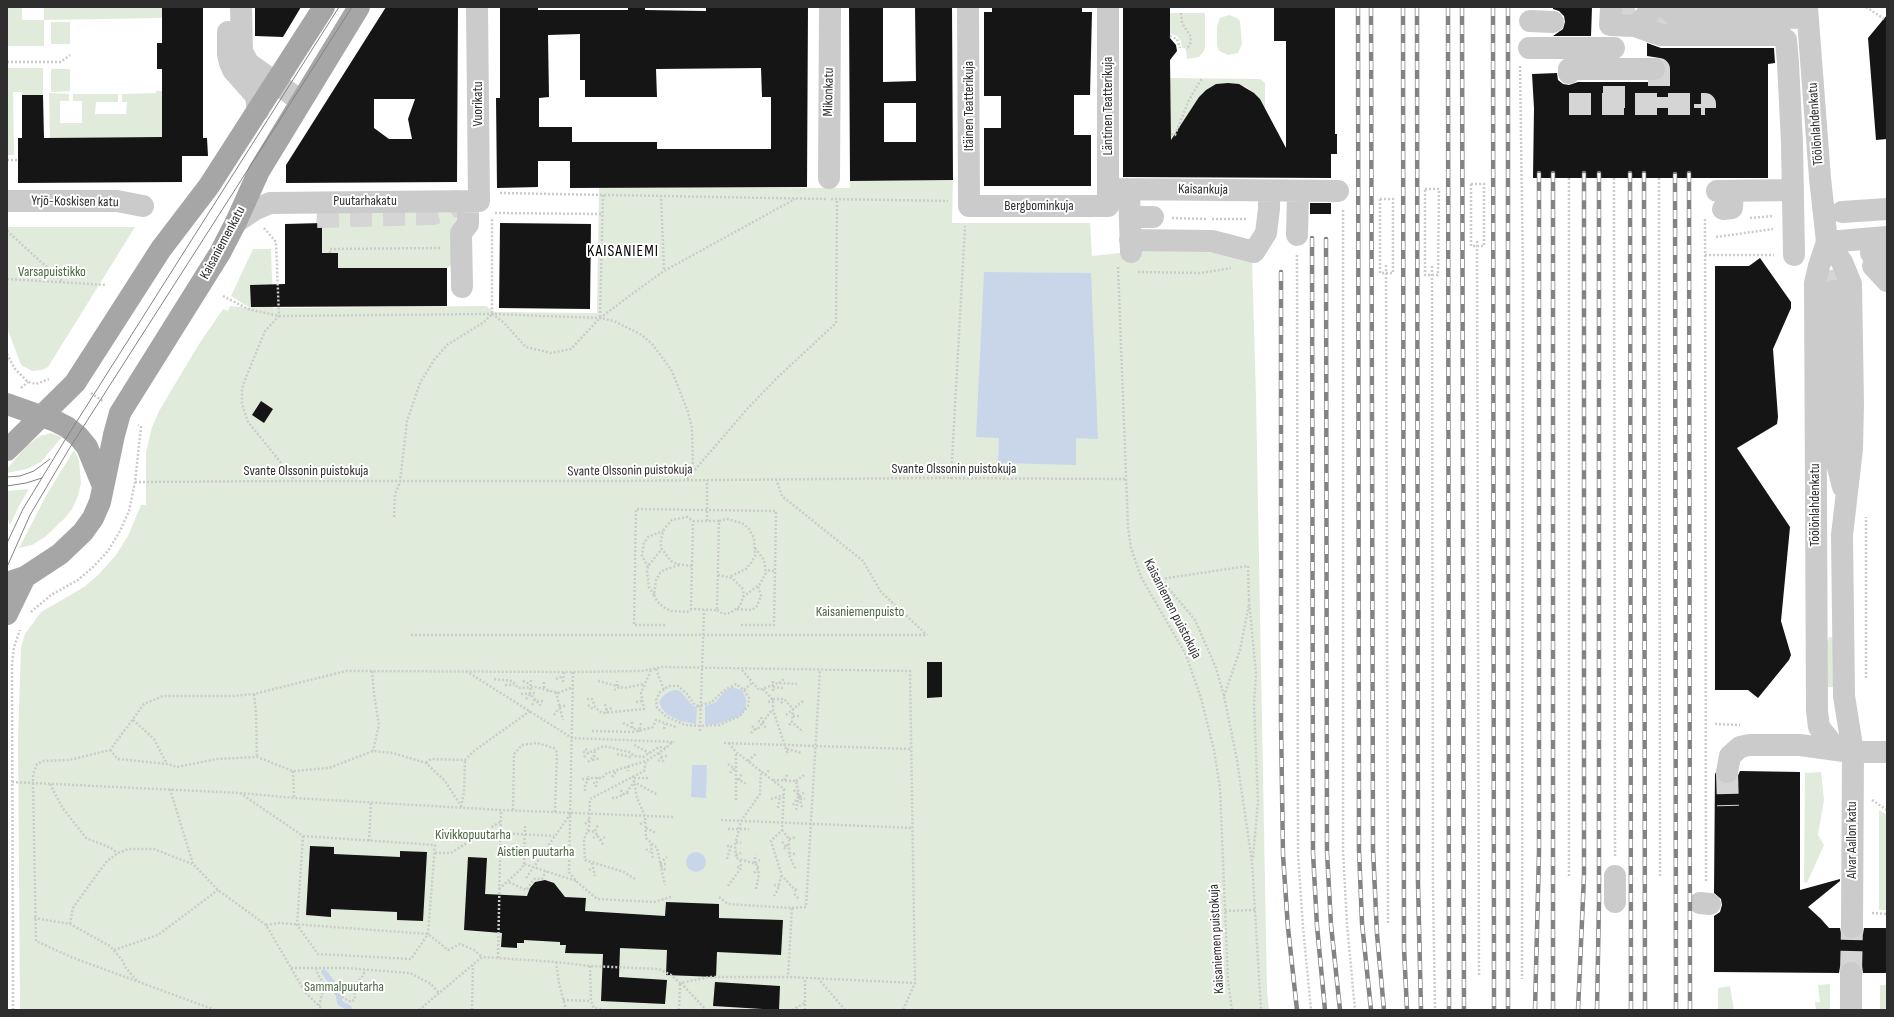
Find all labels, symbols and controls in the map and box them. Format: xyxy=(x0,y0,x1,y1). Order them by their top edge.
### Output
street label: Läntinen Teatterikuja xyxy=(1100,57,1116,155)
street label: Itäinen Teatterikuja xyxy=(961,61,977,151)
street label: Mikonkatu xyxy=(820,68,838,116)
street label: Vuorikatu xyxy=(470,81,486,127)
street label: Töölönlahdenkatu xyxy=(1805,82,1827,166)
street label: Kaisankuja xyxy=(1178,181,1228,199)
street label: Yrjö-Koskisen katu xyxy=(31,193,119,211)
street label: Puutarhakatu xyxy=(333,193,397,209)
street label: Bergbominkuja xyxy=(1004,198,1074,214)
street label: Kaisaniemenkatu xyxy=(197,204,249,282)
district label: KAISANIEMI xyxy=(587,242,659,262)
park label: Varsapuistikko xyxy=(18,264,86,280)
street label: Svante Olssonin puistokuja xyxy=(891,461,1017,477)
street label: Svante Olssonin puistokuja xyxy=(567,462,693,480)
street label: Svante Olssonin puistokuja xyxy=(243,463,369,479)
street label: Töölönlahdenkatu xyxy=(1807,463,1823,547)
street label: Kaisaniemen puistokuja xyxy=(1140,556,1204,662)
park label: Kaisaniemenpuisto xyxy=(816,604,904,620)
street label: Alvar Aallon katu xyxy=(1844,801,1860,879)
park label: Kivikkopuutarha xyxy=(435,827,511,843)
park label: Aistien puutarha xyxy=(498,844,574,860)
street label: Kaisaniemen puistokuja xyxy=(1206,884,1228,994)
park label: Sammalpuutarha xyxy=(304,979,384,995)

